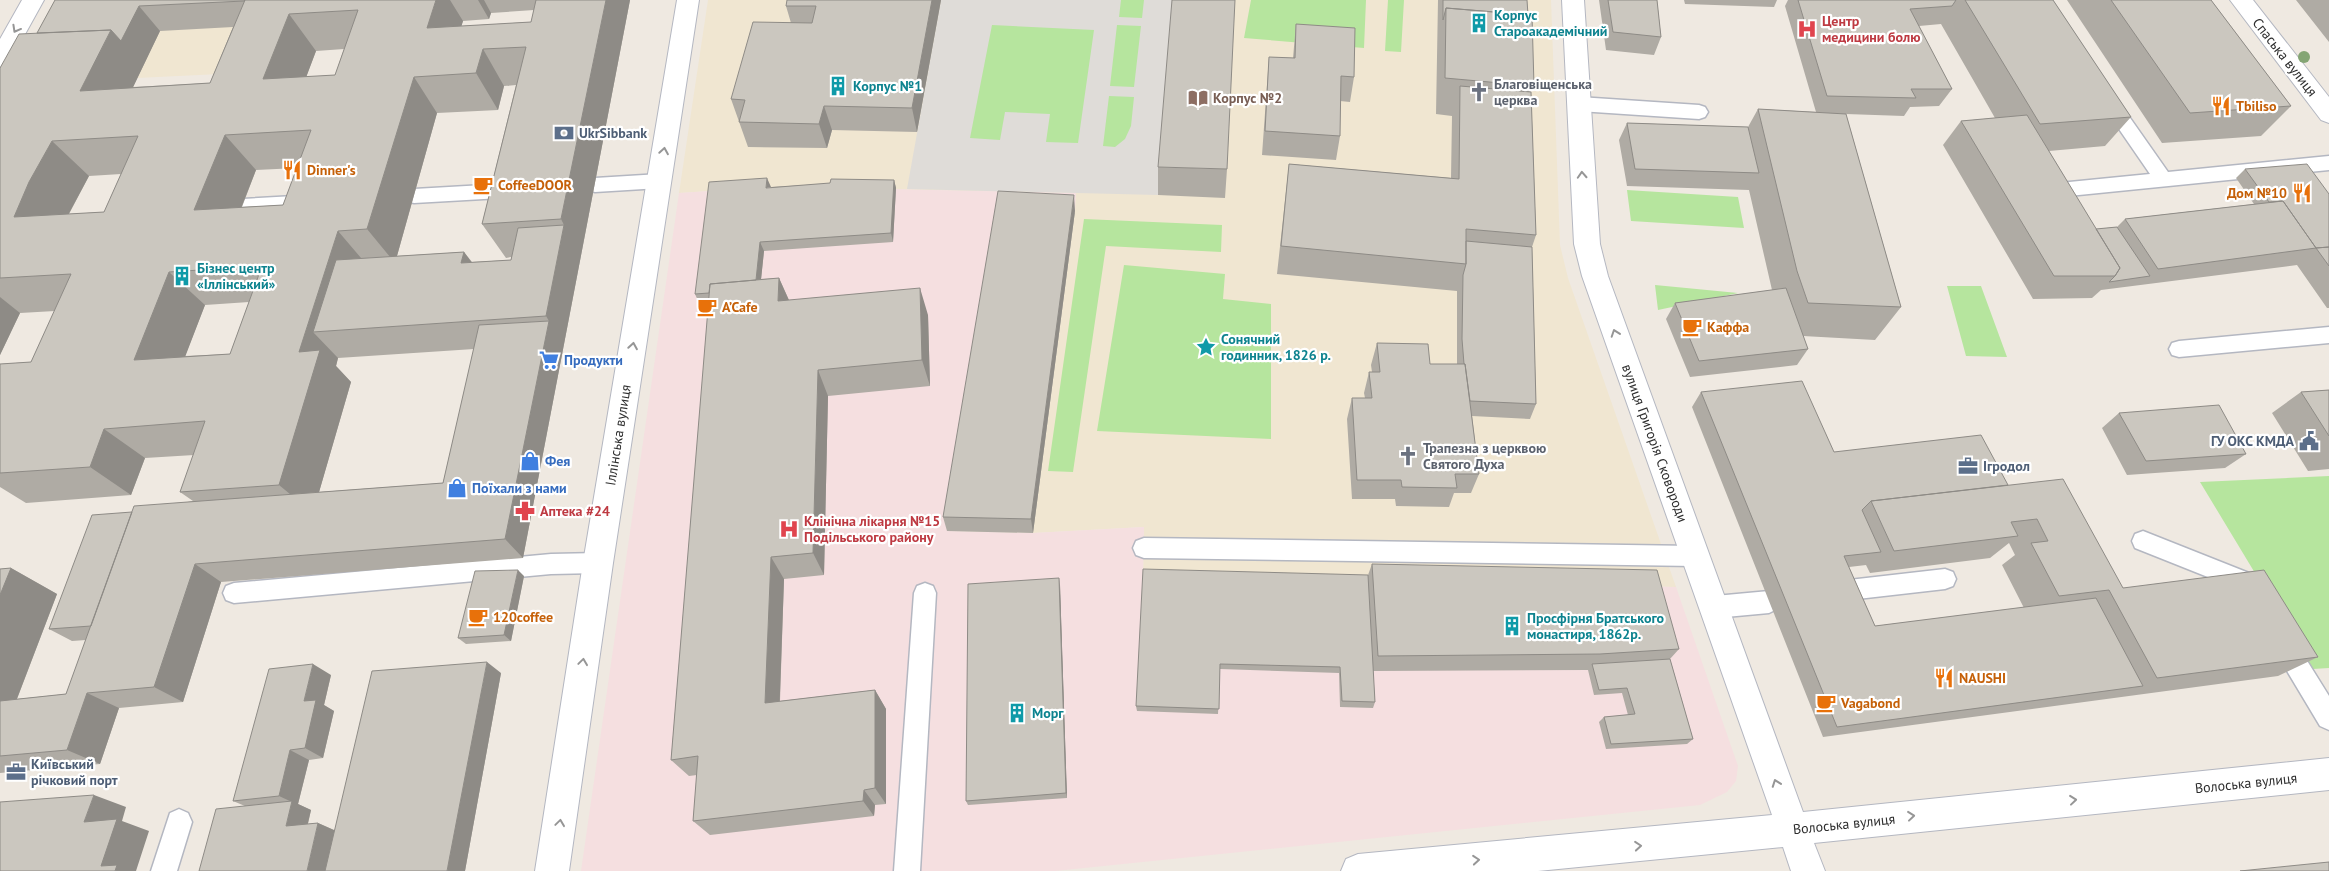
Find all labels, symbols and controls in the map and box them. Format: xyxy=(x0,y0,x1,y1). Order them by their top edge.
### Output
place label: Корпус Староакадемічний xyxy=(1494,6,1607,40)
building icon: Корпус Староакадемічний xyxy=(1468,12,1490,34)
place label: Центр медицини болю xyxy=(1822,12,1921,46)
street label: Спаська вулиця xyxy=(2249,14,2321,100)
hospital icon: Центр медицини болю xyxy=(1796,18,1818,40)
one-way arrow xyxy=(13,24,23,33)
building icon: Корпус №1 xyxy=(827,75,849,97)
place label: Благовіщенська церква xyxy=(1494,75,1592,109)
place label: Корпус №1 xyxy=(853,77,922,95)
church icon: Благовіщенська церква xyxy=(1468,81,1490,103)
library icon: Корпус №2 xyxy=(1187,87,1209,109)
place label: Корпус №2 xyxy=(1213,89,1282,107)
restaurant icon: Tbiliso xyxy=(2210,95,2232,117)
place label: Tbiliso xyxy=(2236,97,2277,115)
bank icon: UkrSibbank xyxy=(553,122,575,144)
place label: UkrSibbank xyxy=(579,124,647,142)
one-way arrow xyxy=(659,147,669,155)
restaurant icon: Dinner's xyxy=(281,159,303,181)
place label: Dinner's xyxy=(307,161,356,179)
one-way arrow xyxy=(1577,171,1588,179)
cafe icon: CoffeeDOOR xyxy=(472,174,494,196)
place label: CoffeeDOOR xyxy=(498,176,573,194)
restaurant icon: Дом №10 xyxy=(2291,182,2313,204)
place label: Дом №10 xyxy=(2227,184,2287,202)
place label: Бізнес центр «Іллінський» xyxy=(197,259,276,293)
building icon: Бізнес центр «Іллінський» xyxy=(171,265,193,287)
cafe icon: A’Cafe xyxy=(696,296,718,318)
place label: A’Cafe xyxy=(722,298,758,316)
cafe icon: Каффа xyxy=(1681,316,1703,338)
place label: Каффа xyxy=(1707,318,1749,336)
one-way arrow xyxy=(1611,329,1621,338)
place label: Сонячний годинник, 1826 р. xyxy=(1221,330,1331,364)
place icon: Сонячний годинник, 1826 р. xyxy=(1195,336,1217,358)
one-way arrow xyxy=(627,342,637,350)
supermarket icon: Продукти xyxy=(538,349,560,371)
place label: Продукти xyxy=(564,351,623,369)
street label: вулиця Григорія Сковороди xyxy=(1618,362,1692,524)
street label: Іллінська вулиця xyxy=(601,383,635,487)
public building icon: ГУ ОКС КМДА xyxy=(2298,430,2320,452)
place label: ГУ ОКС КМДА xyxy=(2211,432,2295,450)
place label: Трапезна з церквою Святого Духа xyxy=(1423,439,1546,473)
church icon: Трапезна з церквою Святого Духа xyxy=(1397,445,1419,467)
shop icon: Фея xyxy=(519,450,541,472)
place label: Фея xyxy=(545,452,570,470)
office icon: Ігродол xyxy=(1957,455,1979,477)
place label: Ігродол xyxy=(1983,457,2030,475)
shop icon: Поїхали з нами xyxy=(446,477,468,499)
place label: Поїхали з нами xyxy=(472,479,567,497)
pharmacy icon: Аптека #24 xyxy=(514,500,536,522)
place label: Аптека #24 xyxy=(540,502,610,520)
place label: Клінічна лікарня №15 Подільського району xyxy=(804,512,940,546)
hospital icon: Клінічна лікарня №15 Подільського району xyxy=(778,518,800,540)
cafe icon: 120coffee xyxy=(467,606,489,628)
place label: 120coffee xyxy=(493,608,553,626)
place label: Просфірня Братського монастиря, 1862р. xyxy=(1527,609,1665,643)
building icon: Просфірня Братського монастиря, 1862р. xyxy=(1501,615,1523,637)
one-way arrow xyxy=(577,658,588,666)
restaurant icon: NAUSHI xyxy=(1933,667,1955,689)
place label: NAUSHI xyxy=(1959,669,2006,687)
cafe icon: Vagabond xyxy=(1815,692,1837,714)
place label: Vagabond xyxy=(1840,694,1900,712)
building icon: Морг xyxy=(1006,702,1028,724)
place label: Морг xyxy=(1032,704,1064,722)
place label: Київський річковий порт xyxy=(31,755,118,789)
office icon: Київський річковий порт xyxy=(5,761,27,783)
street label: Волоська вулиця xyxy=(2194,769,2298,797)
one-way arrow xyxy=(1772,779,1782,788)
one-way arrow xyxy=(2069,795,2077,806)
street label: Волоська вулиця xyxy=(1792,810,1896,838)
one-way arrow xyxy=(1907,811,1915,822)
one-way arrow xyxy=(554,818,564,827)
one-way arrow xyxy=(1634,840,1642,851)
one-way arrow xyxy=(1473,855,1481,866)

